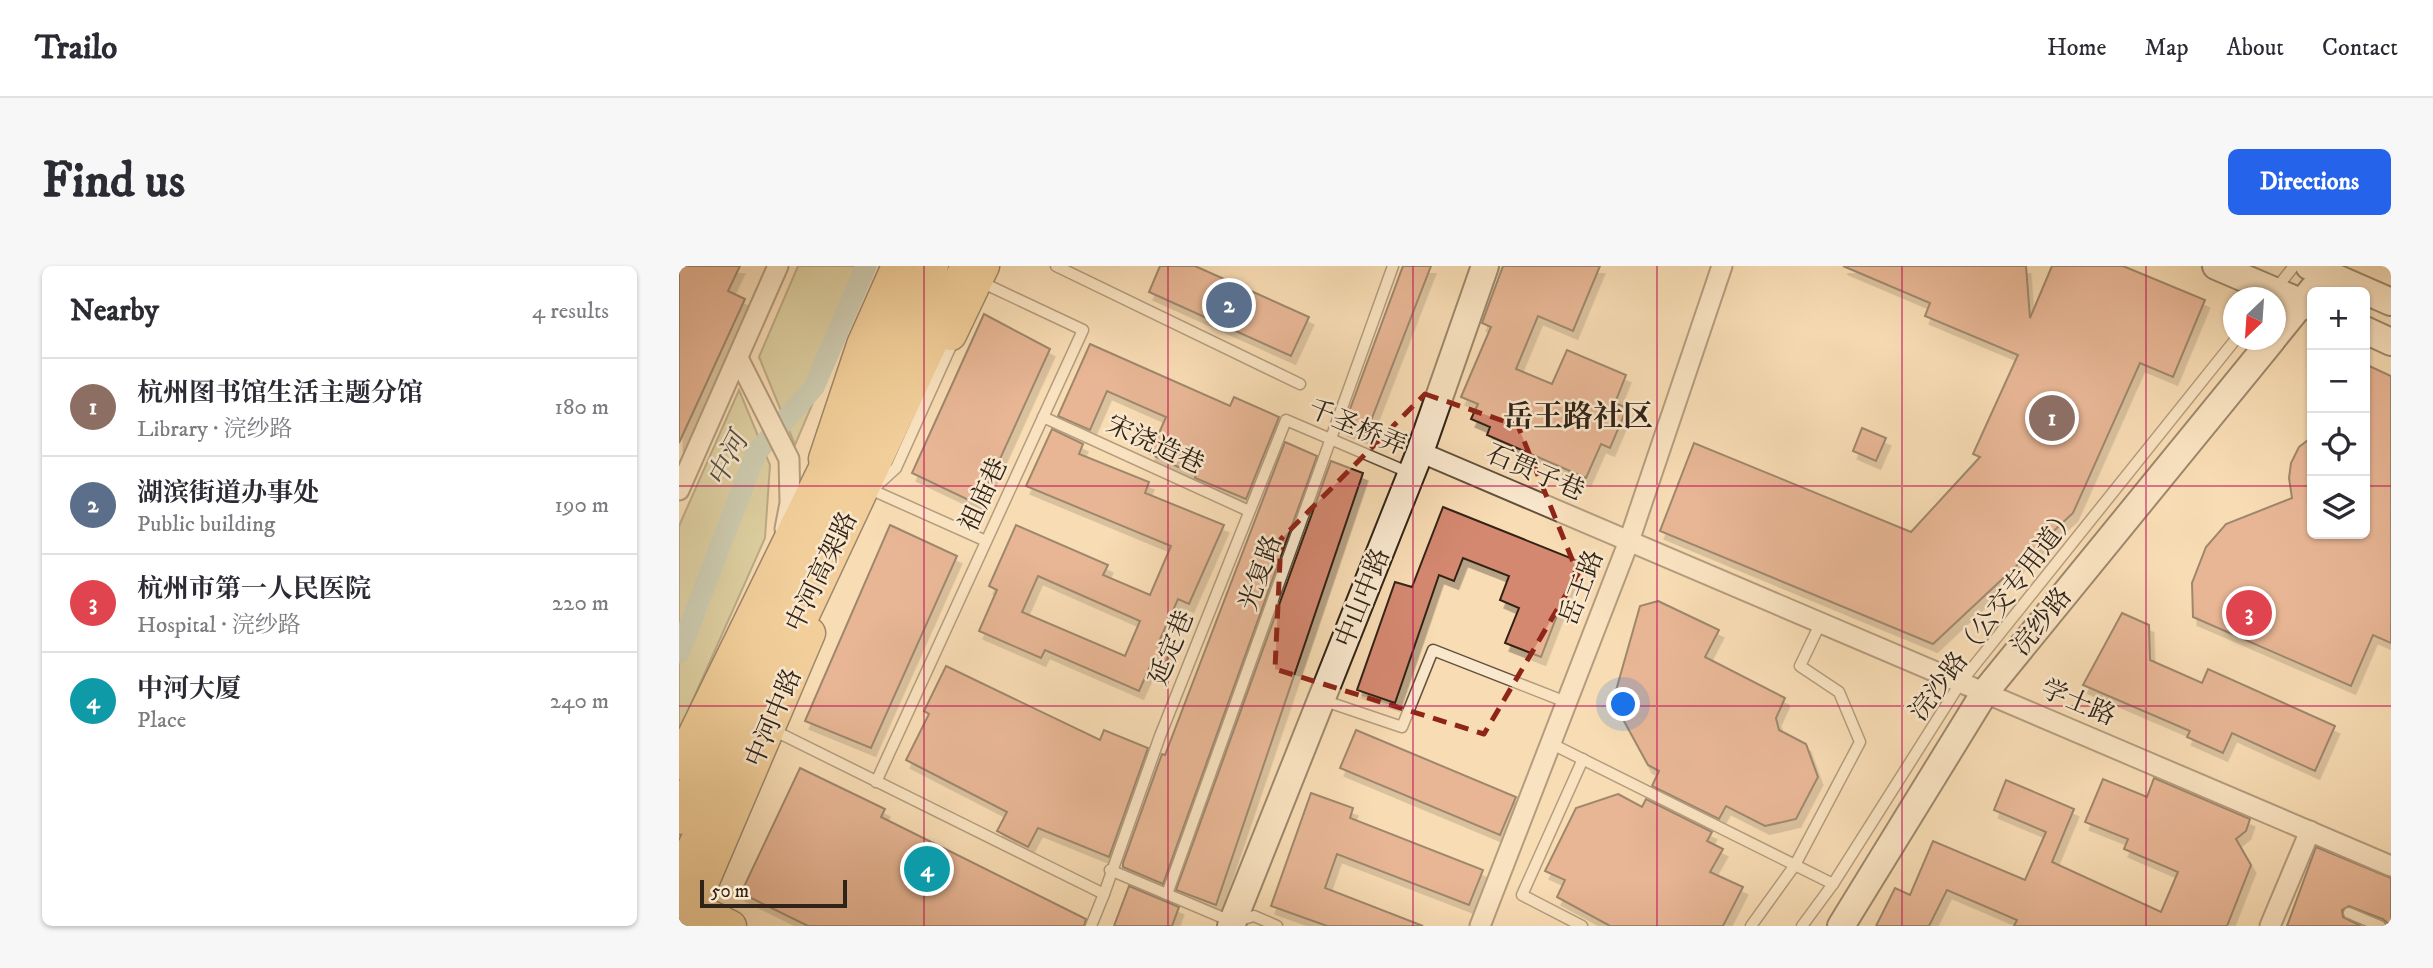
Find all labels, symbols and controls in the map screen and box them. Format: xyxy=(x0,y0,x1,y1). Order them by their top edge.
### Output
text: Trailo xyxy=(35,28,117,69)
text: Home xyxy=(2047,33,2106,63)
text: Map xyxy=(2144,33,2189,63)
text: About xyxy=(2227,33,2284,63)
text: Contact xyxy=(2322,33,2398,63)
button: Directions xyxy=(2228,149,2391,215)
text: Find us xyxy=(42,151,185,213)
pin: 2 xyxy=(1206,279,1252,331)
north arrow xyxy=(2223,287,2286,350)
map controls xyxy=(2307,287,2370,539)
button: + xyxy=(2307,287,2370,350)
text: Nearby xyxy=(70,293,159,330)
text: 4 results xyxy=(532,297,609,326)
button: − xyxy=(2307,350,2370,413)
text: 杭州图书馆生活主题分馆 xyxy=(137,377,423,410)
street label: 千圣桥弄 xyxy=(1303,392,1411,464)
pin: 1 xyxy=(2029,392,2075,444)
text: 1 xyxy=(89,393,97,422)
text: 180 m xyxy=(554,393,609,422)
district label: 岳王路社区 xyxy=(1503,399,1653,436)
street label: 宋浇造巷 xyxy=(1101,408,1209,482)
button: locate xyxy=(2307,413,2370,476)
text: Library · 浣纱路 xyxy=(137,415,292,444)
water label: 中河 xyxy=(700,423,759,493)
street label: 石贯子巷 xyxy=(1481,437,1589,509)
street label: 祖庙巷 xyxy=(953,453,1015,537)
button: layers xyxy=(2307,476,2370,539)
text: 湖滨街道办事处 xyxy=(137,477,319,510)
text: 2 xyxy=(87,491,99,520)
text: 190 m xyxy=(555,491,609,520)
street label: 浣沙路（公交专用道） xyxy=(1903,500,2085,728)
street label: 中河高架路 xyxy=(779,506,865,638)
text: Public building xyxy=(137,510,275,539)
street label: 光复路 xyxy=(1232,531,1290,615)
street label: 中山中路 xyxy=(1328,544,1398,652)
street label: 岳王路 xyxy=(1553,546,1611,630)
text: 杭州市第一人民医院 xyxy=(137,573,371,606)
street label: 浣纱路 xyxy=(2005,581,2079,663)
pin: 3 xyxy=(2226,587,2272,639)
text: 3 xyxy=(89,589,97,618)
text: 220 m xyxy=(552,589,609,618)
street label: 延定巷 xyxy=(1142,606,1202,690)
text: Hospital · 浣纱路 xyxy=(137,611,301,640)
street label: 中河中路 xyxy=(738,664,810,772)
text: 中河大厦 xyxy=(137,673,241,706)
street label: 学士路 xyxy=(2036,673,2120,733)
text: 4 xyxy=(86,687,100,716)
text: 240 m xyxy=(550,687,609,716)
your location xyxy=(1606,687,1640,721)
text: Place xyxy=(137,706,186,735)
pin: 4 xyxy=(904,843,950,895)
scale bar xyxy=(700,877,847,909)
text: 50 m xyxy=(711,880,749,903)

